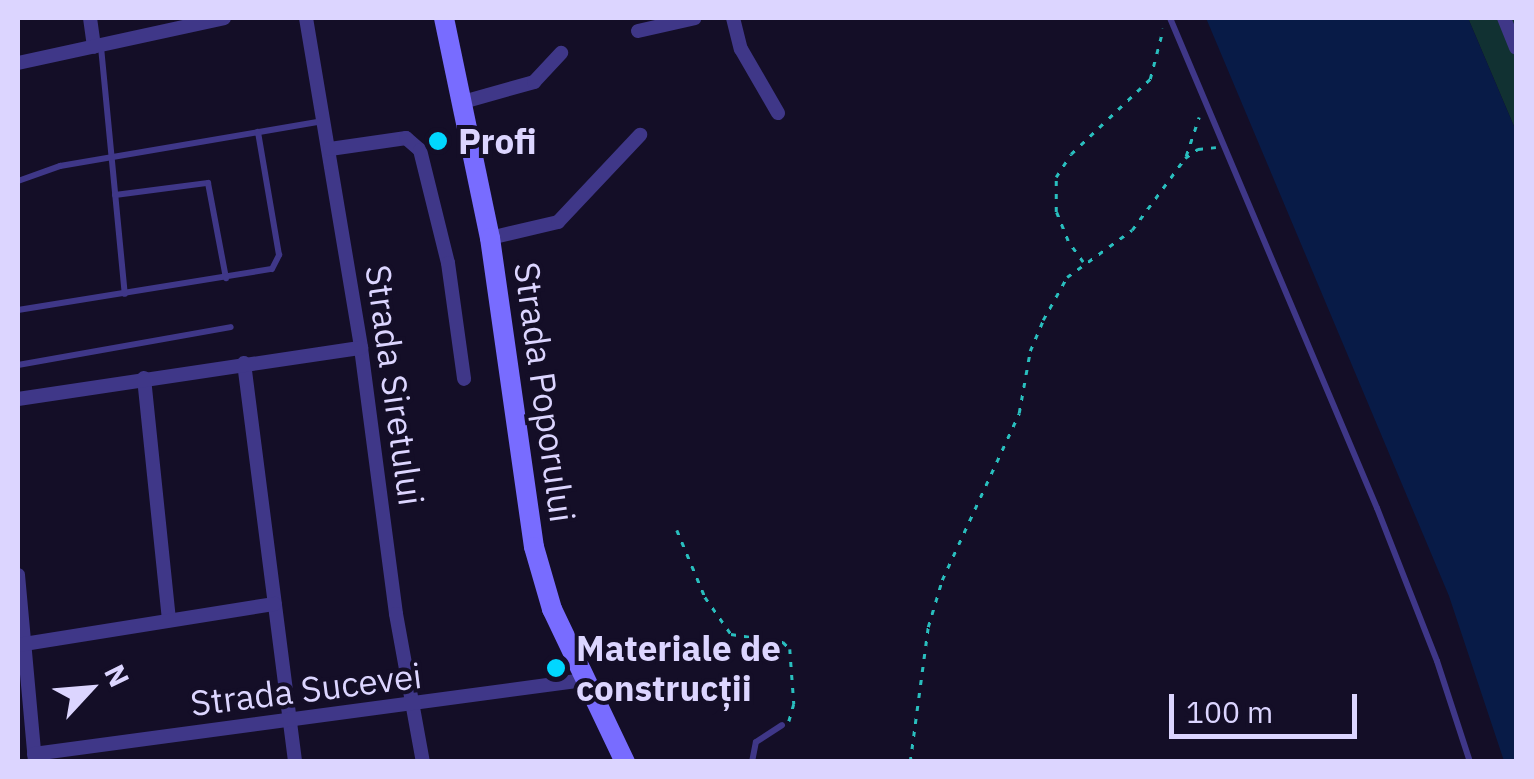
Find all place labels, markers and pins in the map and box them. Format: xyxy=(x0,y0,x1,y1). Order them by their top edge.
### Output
place label: Profi xyxy=(458,120,537,162)
marker: Profi xyxy=(427,130,449,152)
place label: Materiale de construcții xyxy=(576,627,781,709)
marker: Materiale de construcții xyxy=(545,657,567,679)

